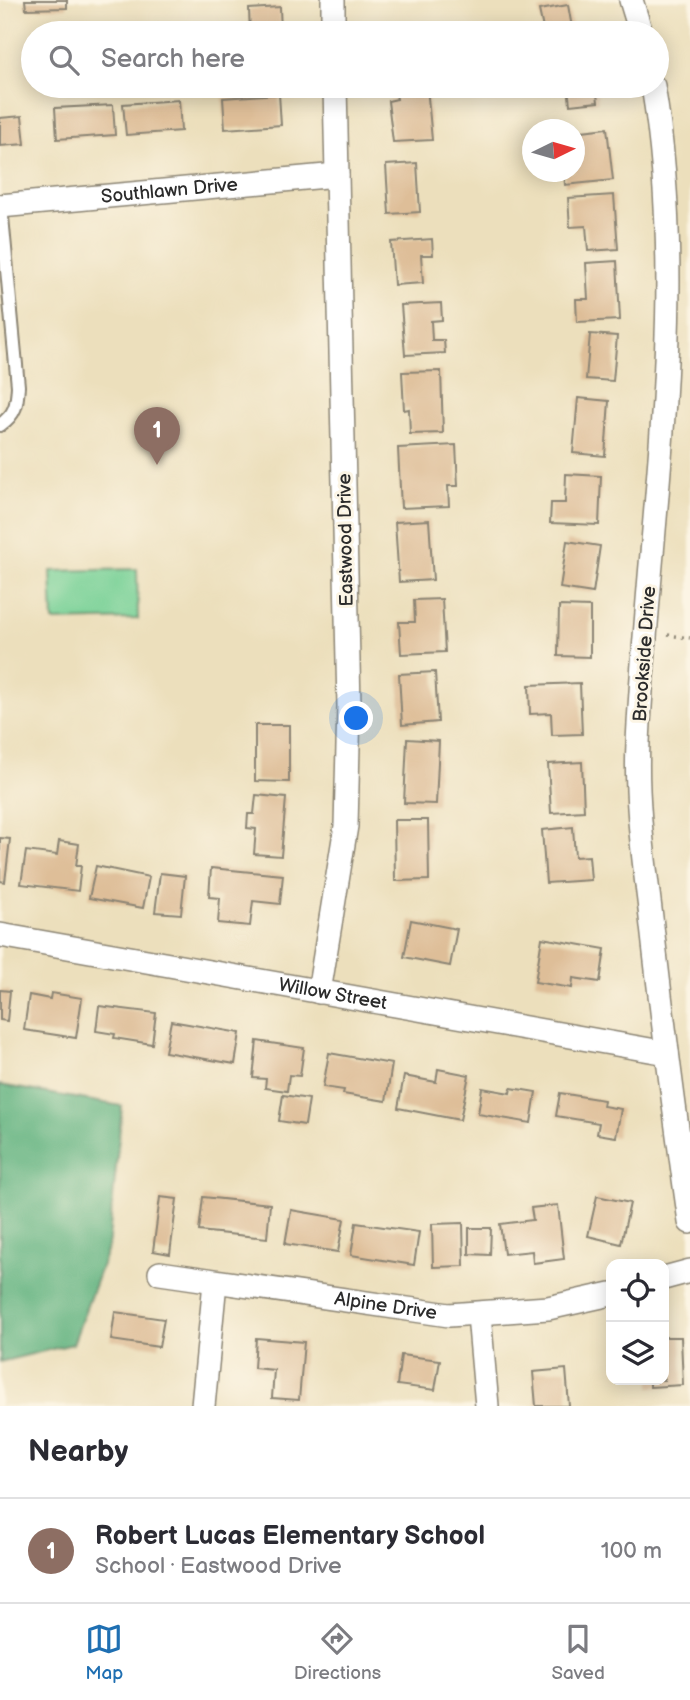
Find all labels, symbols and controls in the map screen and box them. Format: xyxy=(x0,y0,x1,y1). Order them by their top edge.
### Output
search box xyxy=(21,21,669,98)
icon: search xyxy=(45,41,83,79)
text: Search here xyxy=(101,44,245,75)
north arrow xyxy=(522,119,585,182)
street label: Southlawn Drive xyxy=(100,173,239,208)
pin: 1 xyxy=(134,407,180,465)
street label: Eastwood Drive xyxy=(333,473,359,607)
street label: Brookside Drive xyxy=(629,585,661,723)
your location xyxy=(339,701,373,735)
street label: Willow Street xyxy=(277,973,389,1015)
map controls xyxy=(606,1259,669,1385)
button: locate xyxy=(606,1259,669,1322)
street label: Alpine Drive xyxy=(333,1287,438,1325)
button: layers xyxy=(606,1322,669,1385)
text: Nearby xyxy=(28,1434,128,1470)
text: Robert Lucas Elementary School xyxy=(95,1521,485,1552)
text: 1 xyxy=(46,1537,56,1565)
text: 100 m xyxy=(601,1537,662,1565)
text: School · Eastwood Drive xyxy=(95,1552,342,1580)
tab: Map xyxy=(85,1620,123,1685)
tab: Directions xyxy=(294,1620,381,1685)
tab: Saved xyxy=(551,1620,605,1685)

